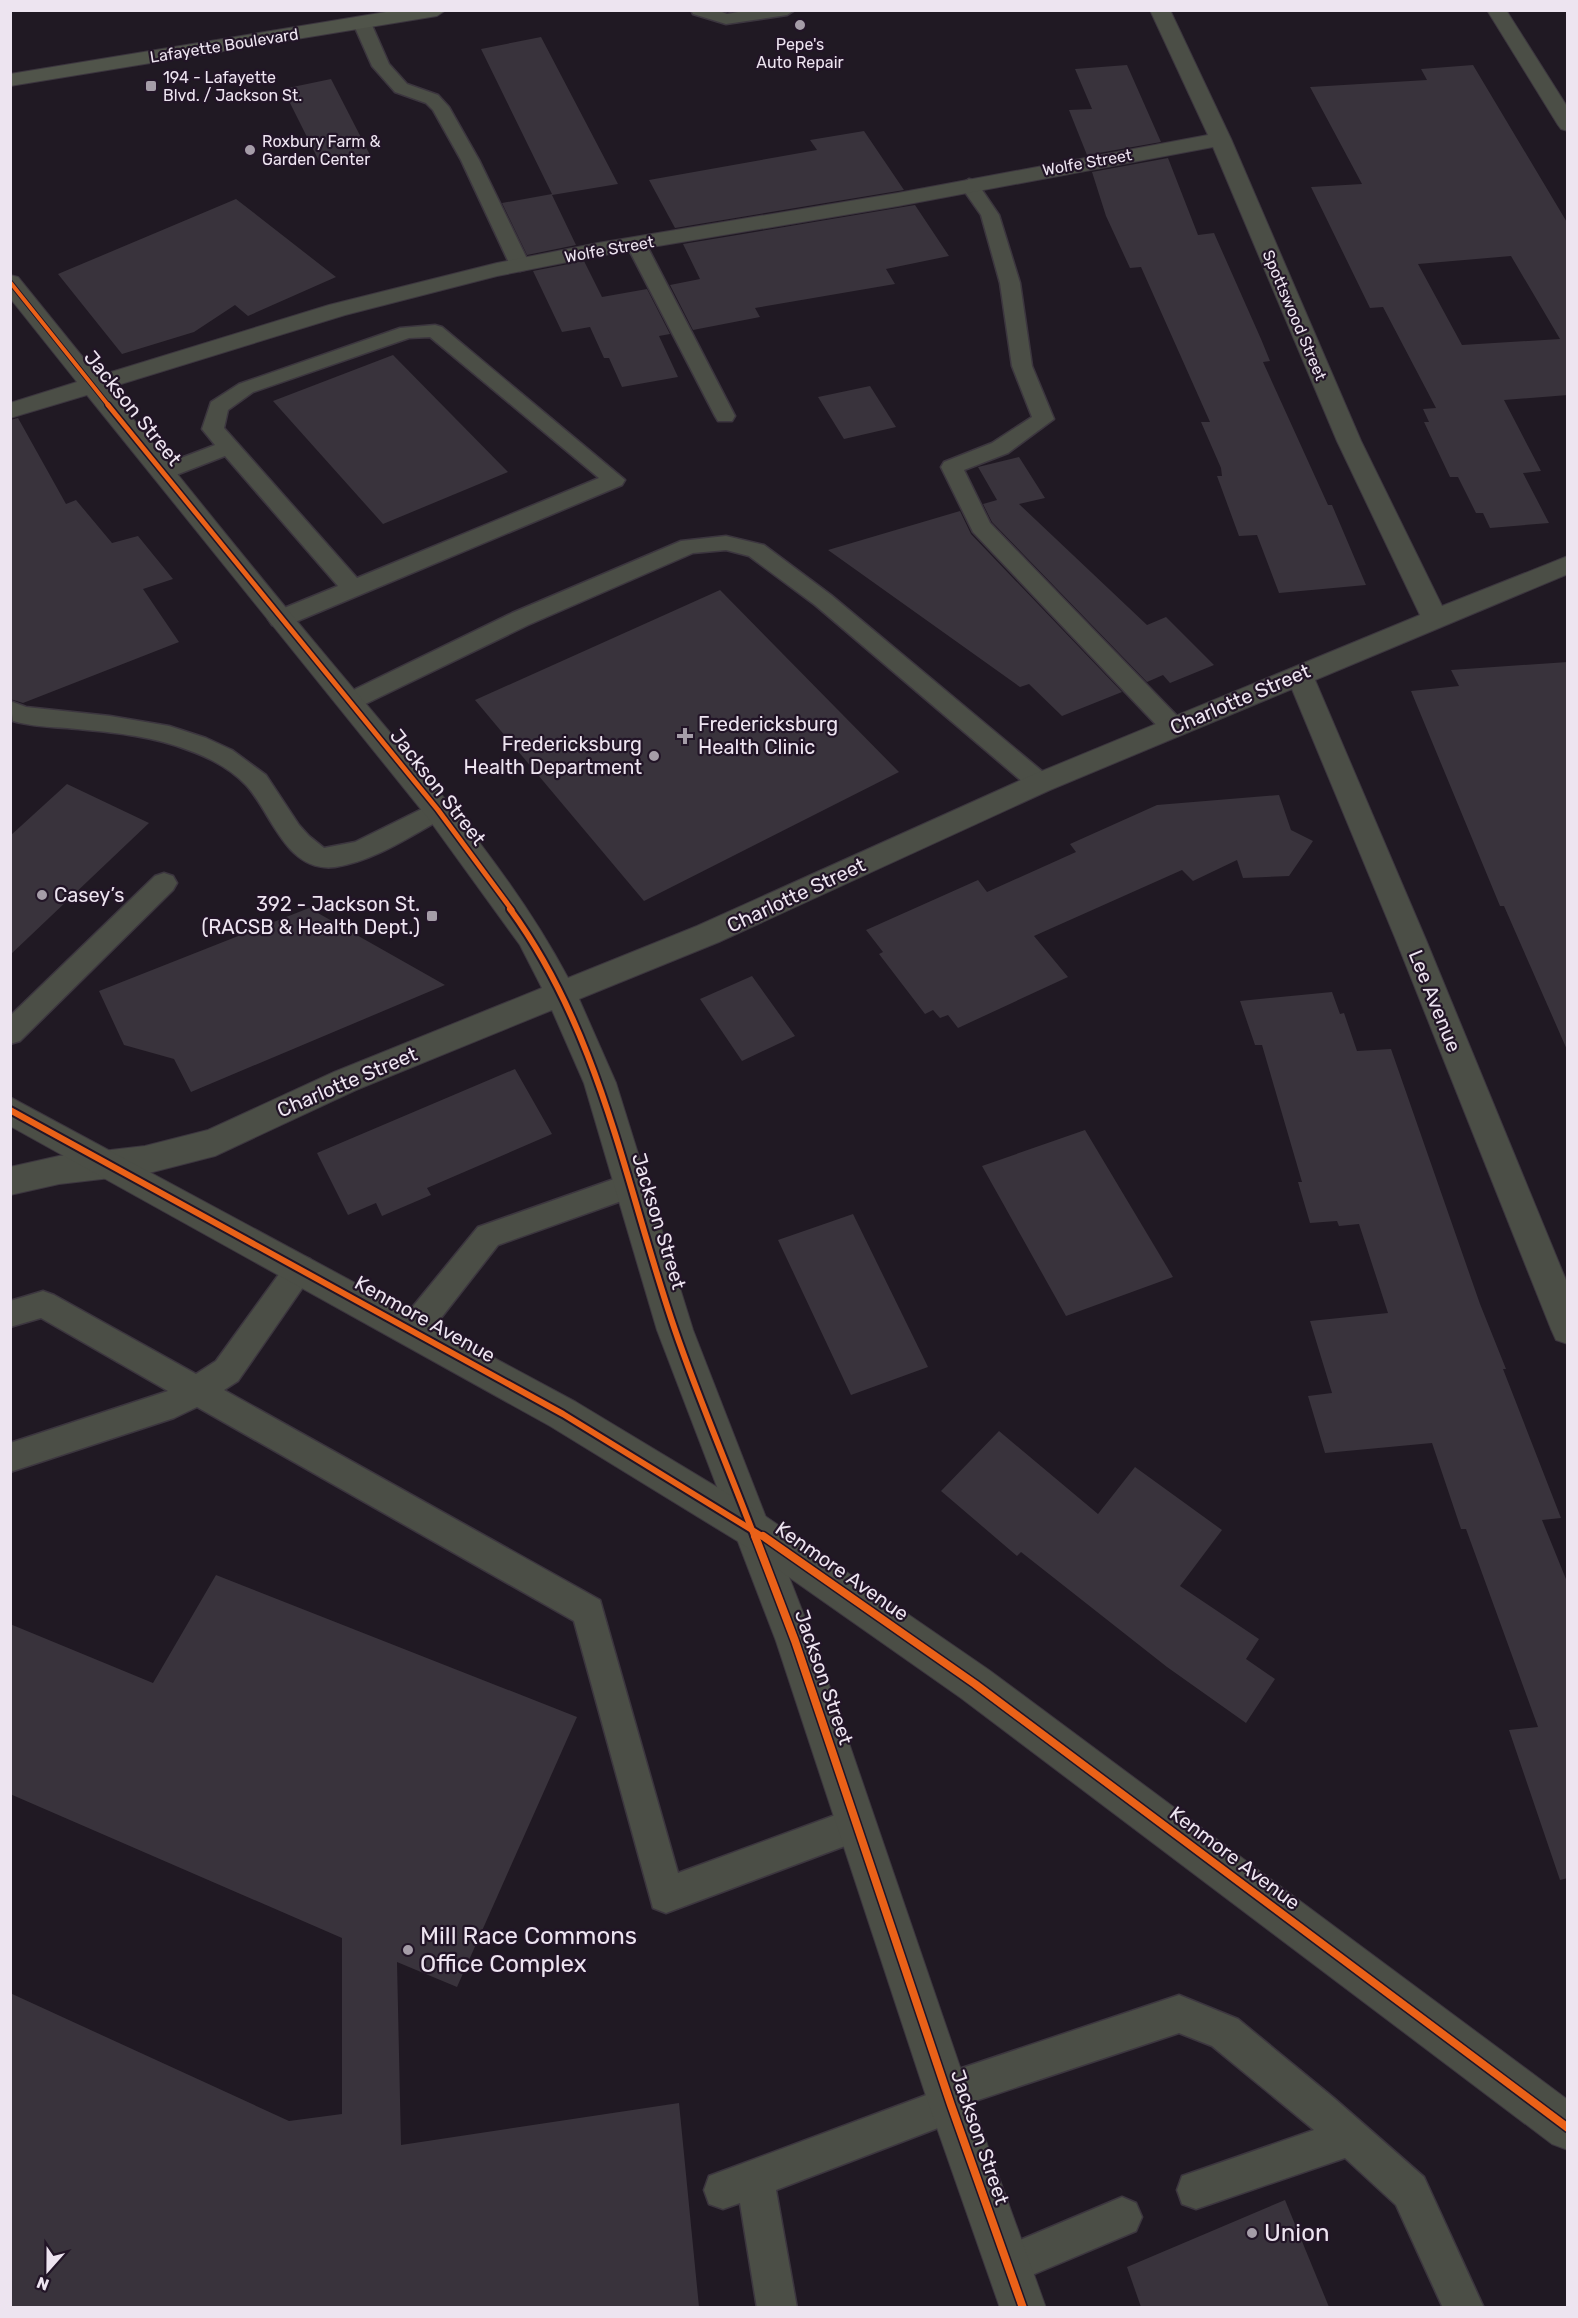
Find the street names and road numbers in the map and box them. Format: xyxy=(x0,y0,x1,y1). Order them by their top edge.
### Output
street label: Lafayette Boulevard xyxy=(148,24,300,67)
street label: Wolfe Street xyxy=(1041,145,1133,180)
street label: Wolfe Street xyxy=(563,232,655,267)
street label: Spottswood Street xyxy=(1258,247,1331,383)
street label: Jackson Street xyxy=(79,346,187,471)
street label: Charlotte Street xyxy=(1166,659,1314,739)
street label: Jackson Street xyxy=(385,724,491,850)
street label: Charlotte Street xyxy=(723,852,869,938)
street label: Lee Avenue xyxy=(1404,946,1466,1056)
street label: Charlotte Street xyxy=(273,1042,421,1122)
street label: Jackson Street xyxy=(627,1150,691,1292)
street label: Kenmore Avenue xyxy=(351,1270,499,1368)
street label: Kenmore Avenue xyxy=(771,1516,913,1626)
street label: Jackson Street xyxy=(790,1606,858,1748)
street label: Kenmore Avenue xyxy=(1165,1801,1305,1915)
street label: Jackson Street xyxy=(946,2066,1014,2208)

